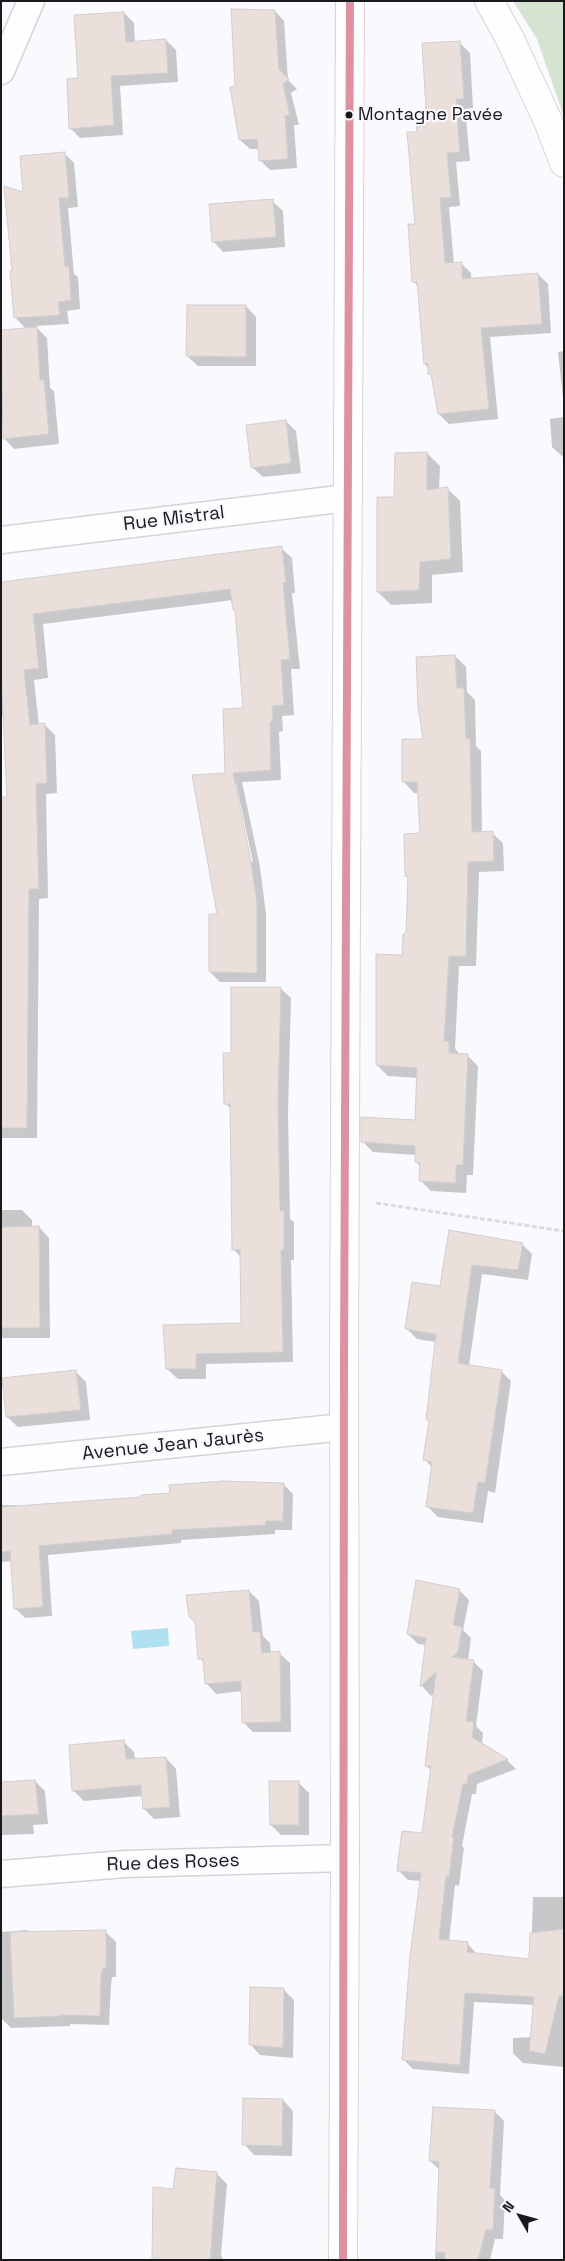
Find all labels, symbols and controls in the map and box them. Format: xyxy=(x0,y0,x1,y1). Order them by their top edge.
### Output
place label: Montagne Pavée xyxy=(358,104,503,126)
marker: Montagne Pavée xyxy=(344,110,354,120)
street label: Rue Mistral xyxy=(122,501,226,537)
street label: Avenue Jean Jaurès xyxy=(81,1424,265,1466)
street label: Rue des Roses xyxy=(106,1849,240,1877)
north arrow xyxy=(495,2191,545,2241)
text: N xyxy=(498,2198,518,2216)

